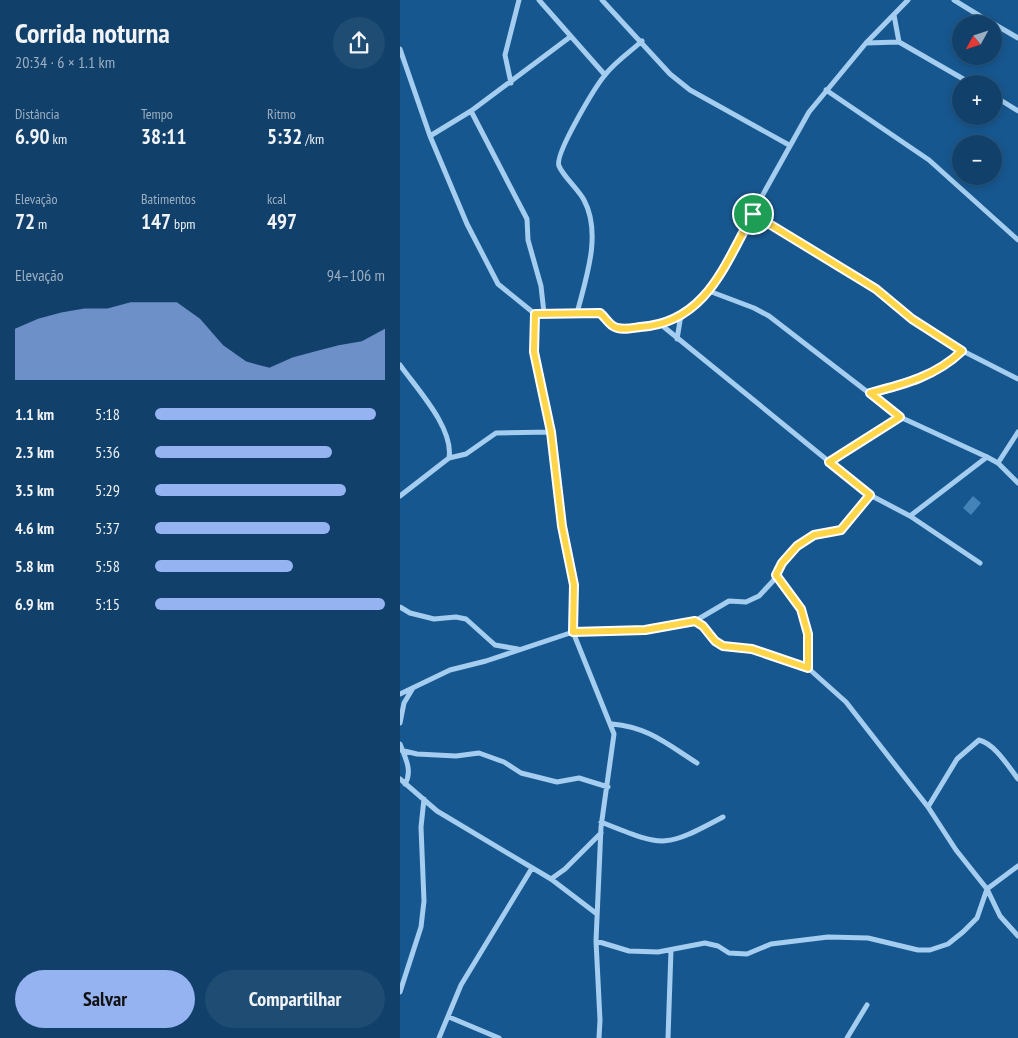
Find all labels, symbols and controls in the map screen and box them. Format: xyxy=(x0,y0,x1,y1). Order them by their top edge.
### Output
text: Corrida noturna xyxy=(15,14,170,51)
north arrow xyxy=(952,15,1002,65)
map controls xyxy=(952,15,1002,185)
button: share xyxy=(333,17,385,69)
text: 20:34 · 6 × 1.1 km xyxy=(15,52,115,72)
button: + xyxy=(952,75,1002,125)
text: Distância xyxy=(15,105,59,123)
text: Tempo xyxy=(141,105,173,123)
text: Ritmo xyxy=(267,105,296,123)
text: 6.90 xyxy=(15,123,50,150)
text: 38:11 xyxy=(141,123,186,150)
text: 5:32 xyxy=(267,123,302,150)
text: km xyxy=(50,130,67,148)
text: /km xyxy=(302,130,324,148)
button: − xyxy=(952,135,1002,185)
text: Elevação xyxy=(15,190,57,208)
text: Batimentos xyxy=(141,190,196,208)
text: kcal xyxy=(267,190,286,208)
pin xyxy=(732,193,774,235)
icon: arrive xyxy=(739,200,767,228)
text: 72 xyxy=(15,208,35,235)
text: 147 xyxy=(141,208,171,235)
text: 497 xyxy=(267,208,297,235)
text: m xyxy=(35,215,47,233)
text: bpm xyxy=(171,215,195,233)
text: Elevação xyxy=(15,265,64,285)
text: 94–106 m xyxy=(327,265,385,285)
text: 1.1 km xyxy=(15,404,54,424)
text: 5:18 xyxy=(95,404,120,424)
text: 2.3 km xyxy=(15,442,54,462)
text: 5:36 xyxy=(95,442,120,462)
text: 3.5 km xyxy=(15,480,54,500)
text: 5:29 xyxy=(95,480,120,500)
text: 4.6 km xyxy=(15,518,54,538)
text: 5:37 xyxy=(95,518,120,538)
text: 5.8 km xyxy=(15,556,54,576)
text: 5:58 xyxy=(95,556,120,576)
text: 6.9 km xyxy=(15,594,54,614)
text: 5:15 xyxy=(95,594,120,614)
button: Salvar xyxy=(15,970,195,1028)
button: Compartilhar xyxy=(205,970,385,1028)

